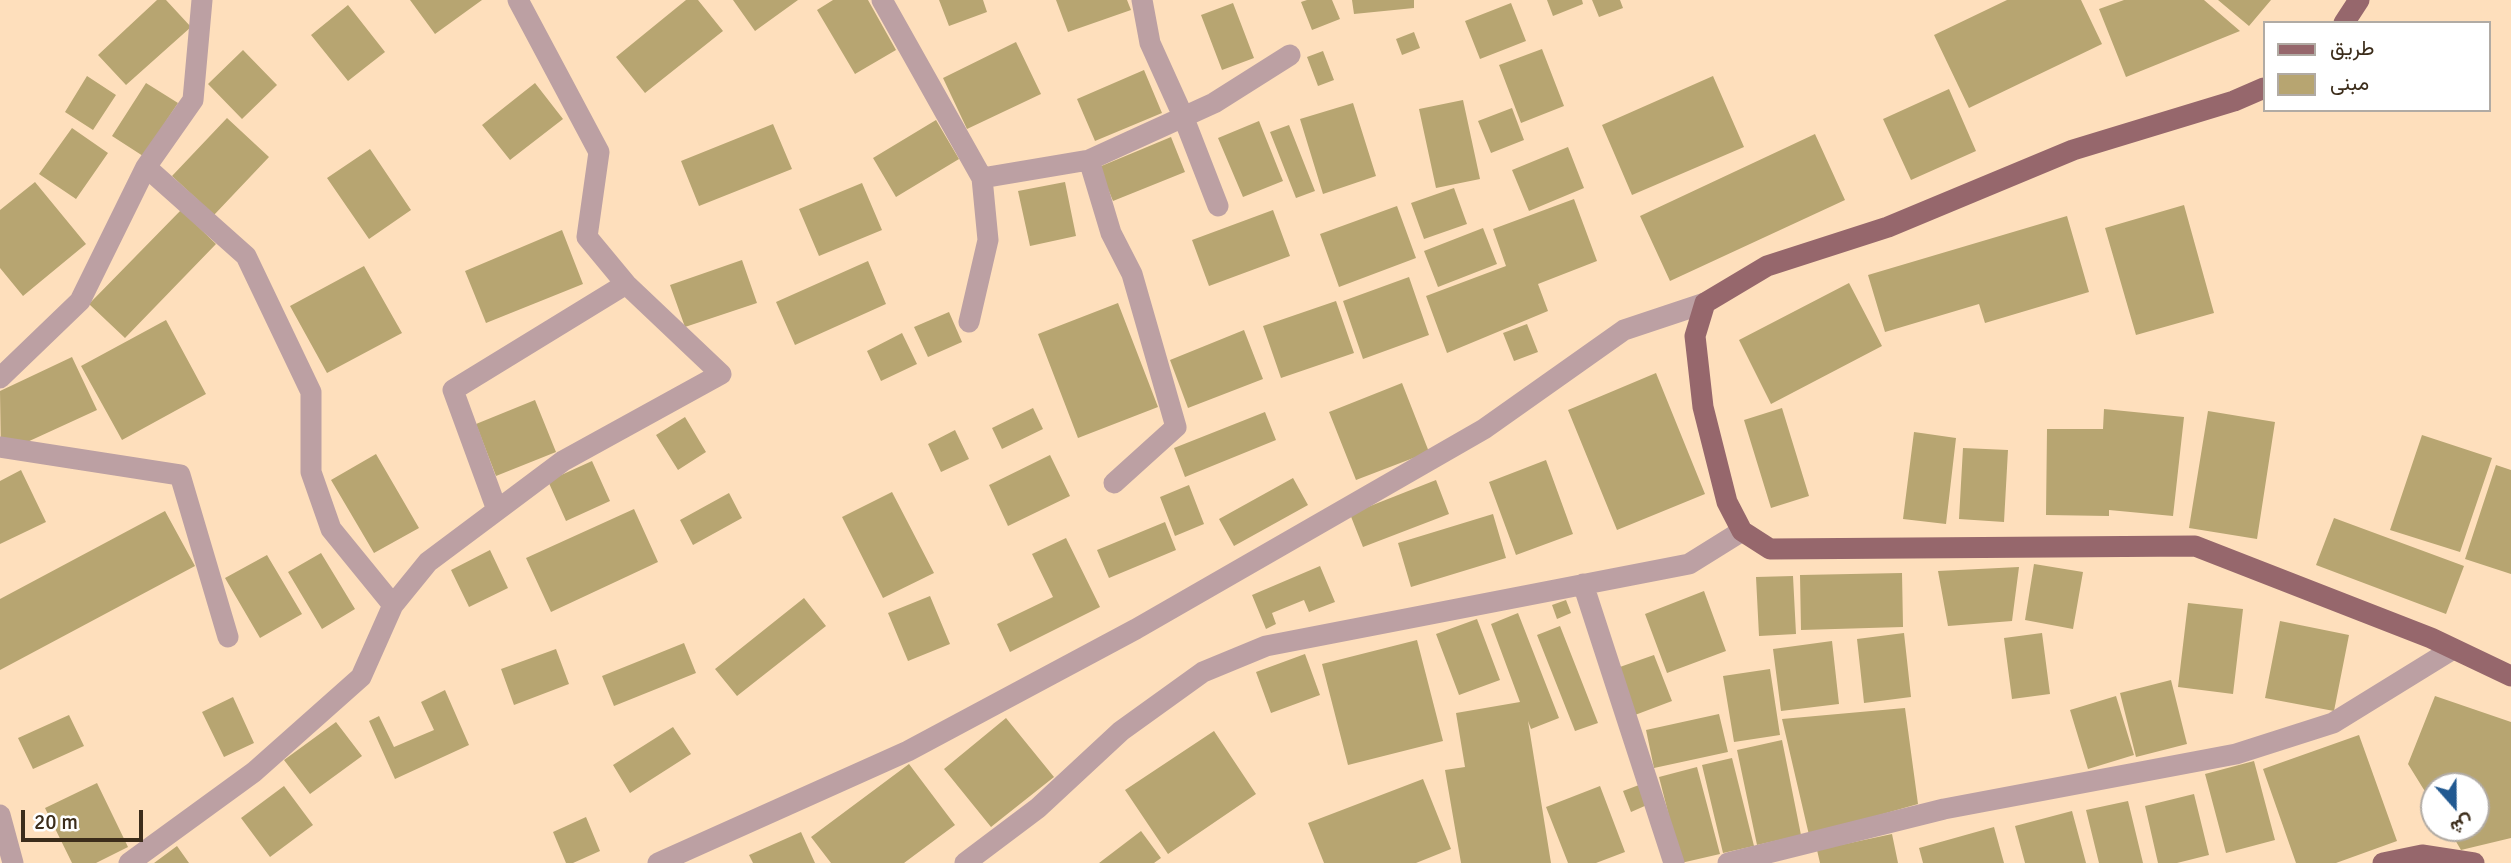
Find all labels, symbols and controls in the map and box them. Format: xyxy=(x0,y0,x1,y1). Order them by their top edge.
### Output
legend xyxy=(2262,21,2490,112)
text: طريق xyxy=(2330,35,2375,61)
text: مبنى xyxy=(2330,70,2369,96)
north arrow xyxy=(2420,772,2490,842)
scale bar xyxy=(24,796,147,840)
text: 20 m xyxy=(34,809,78,835)
text: ش xyxy=(2447,809,2477,840)

